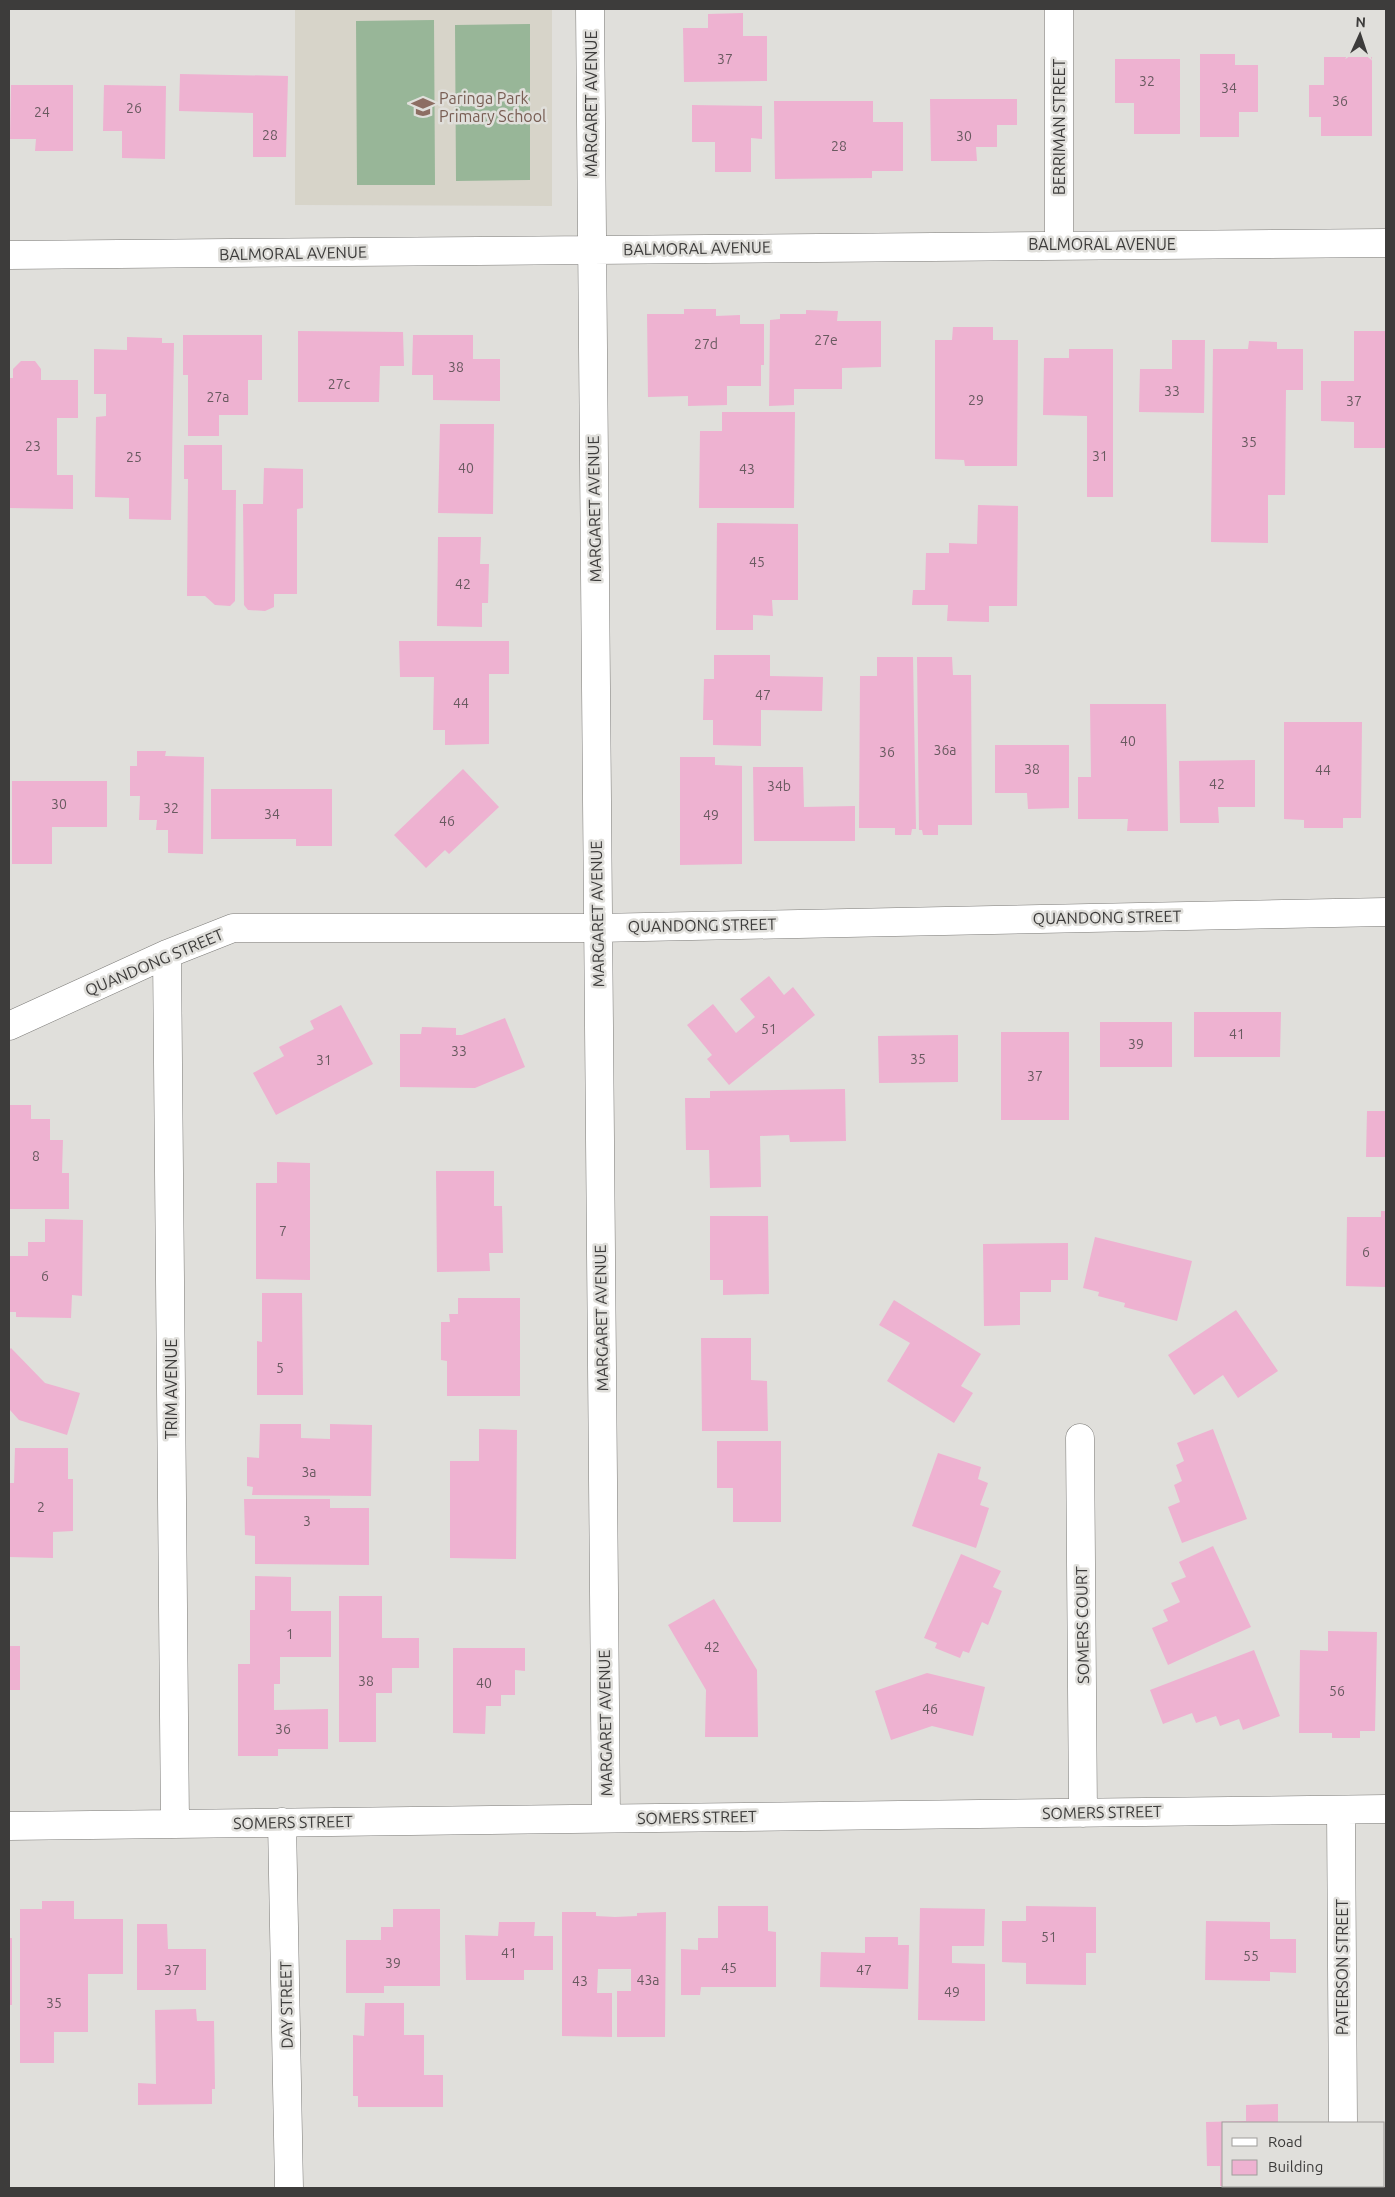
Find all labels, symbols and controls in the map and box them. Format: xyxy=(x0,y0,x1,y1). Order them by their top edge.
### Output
north arrow xyxy=(1335,10,1385,60)
text: N xyxy=(1355,14,1366,30)
street label: MARGARET AVENUE xyxy=(582,31,600,177)
house number: 37 xyxy=(717,51,733,67)
street label: BERRIMAN STREET xyxy=(1050,59,1068,195)
house number: 32 xyxy=(1139,73,1155,89)
house number: 34 xyxy=(1221,80,1237,96)
place label: Paringa Park Primary School xyxy=(439,89,546,125)
house number: 36 xyxy=(1332,93,1348,109)
school or university icon: Paringa Park Primary School xyxy=(410,94,436,120)
house number: 26 xyxy=(126,100,142,116)
house number: 24 xyxy=(34,104,50,120)
house number: 28 xyxy=(262,127,278,143)
house number: 30 xyxy=(956,128,972,144)
house number: 28 xyxy=(831,138,847,154)
street label: BALMORAL AVENUE xyxy=(1028,235,1176,253)
street label: BALMORAL AVENUE xyxy=(623,238,771,258)
street label: BALMORAL AVENUE xyxy=(219,243,367,263)
house number: 27e xyxy=(814,332,838,348)
house number: 27d xyxy=(694,336,718,352)
house number: 38 xyxy=(448,359,464,375)
house number: 27c xyxy=(328,376,351,392)
house number: 33 xyxy=(1164,383,1180,399)
house number: 27a xyxy=(207,389,230,405)
house number: 29 xyxy=(968,392,984,408)
house number: 37 xyxy=(1346,393,1362,409)
house number: 35 xyxy=(1241,434,1257,450)
street label: MARGARET AVENUE xyxy=(584,435,604,583)
house number: 23 xyxy=(25,438,41,454)
house number: 31 xyxy=(1092,448,1108,464)
house number: 25 xyxy=(126,449,142,465)
house number: 40 xyxy=(458,460,474,476)
house number: 43 xyxy=(739,461,755,477)
house number: 45 xyxy=(749,554,765,570)
house number: 42 xyxy=(455,576,471,592)
house number: 47 xyxy=(755,687,771,703)
house number: 44 xyxy=(453,695,469,711)
house number: 40 xyxy=(1120,733,1136,749)
house number: 36a xyxy=(934,742,957,758)
house number: 36 xyxy=(879,744,895,760)
house number: 38 xyxy=(1024,761,1040,777)
house number: 44 xyxy=(1315,762,1331,778)
house number: 42 xyxy=(1209,776,1225,792)
house number: 34b xyxy=(767,778,791,794)
house number: 30 xyxy=(51,796,67,812)
house number: 32 xyxy=(163,800,179,816)
house number: 34 xyxy=(264,806,280,822)
house number: 49 xyxy=(703,807,719,823)
house number: 46 xyxy=(439,813,455,829)
street label: MARGARET AVENUE xyxy=(587,840,607,988)
street label: QUANDONG STREET xyxy=(1033,907,1182,927)
street label: QUANDONG STREET xyxy=(628,915,777,935)
street label: QUANDONG STREET xyxy=(82,925,226,999)
house number: 51 xyxy=(761,1021,777,1037)
house number: 41 xyxy=(1229,1026,1245,1042)
house number: 39 xyxy=(1128,1036,1144,1052)
house number: 33 xyxy=(451,1043,467,1059)
house number: 35 xyxy=(910,1051,926,1067)
house number: 31 xyxy=(316,1052,332,1068)
house number: 37 xyxy=(1027,1068,1043,1084)
house number: 8 xyxy=(32,1148,40,1164)
house number: 7 xyxy=(279,1223,287,1239)
street label: MARGARET AVENUE xyxy=(591,1244,611,1392)
house number: 6 xyxy=(1362,1244,1370,1260)
house number: 6 xyxy=(41,1268,49,1284)
street label: TRIM AVENUE xyxy=(162,1339,180,1439)
house number: 5 xyxy=(276,1360,284,1376)
house number: 3a xyxy=(301,1464,317,1480)
house number: 2 xyxy=(37,1499,45,1515)
house number: 3 xyxy=(303,1513,311,1529)
street label: SOMERS COURT xyxy=(1072,1566,1092,1684)
house number: 1 xyxy=(286,1626,294,1642)
house number: 42 xyxy=(704,1639,720,1655)
street label: MARGARET AVENUE xyxy=(595,1649,615,1797)
house number: 38 xyxy=(358,1673,374,1689)
house number: 40 xyxy=(476,1675,492,1691)
house number: 56 xyxy=(1329,1683,1345,1699)
house number: 46 xyxy=(922,1701,938,1717)
house number: 36 xyxy=(275,1721,291,1737)
street label: SOMERS STREET xyxy=(1042,1802,1162,1822)
street label: SOMERS STREET xyxy=(637,1807,757,1827)
street label: SOMERS STREET xyxy=(233,1812,353,1832)
street label: PATERSON STREET xyxy=(1333,1899,1351,2035)
house number: 51 xyxy=(1041,1929,1057,1945)
house number: 41 xyxy=(501,1945,517,1961)
house number: 55 xyxy=(1243,1948,1259,1964)
house number: 39 xyxy=(385,1955,401,1971)
house number: 45 xyxy=(721,1960,737,1976)
street label: DAY STREET xyxy=(276,1961,296,2049)
house number: 37 xyxy=(164,1962,180,1978)
house number: 47 xyxy=(856,1962,872,1978)
house number: 43a xyxy=(637,1972,660,1988)
house number: 43 xyxy=(572,1973,588,1989)
house number: 49 xyxy=(944,1984,960,2000)
house number: 35 xyxy=(46,1995,62,2011)
legend xyxy=(1222,2122,1385,2187)
text: Road xyxy=(1268,2133,1303,2150)
text: Building xyxy=(1268,2158,1323,2175)

